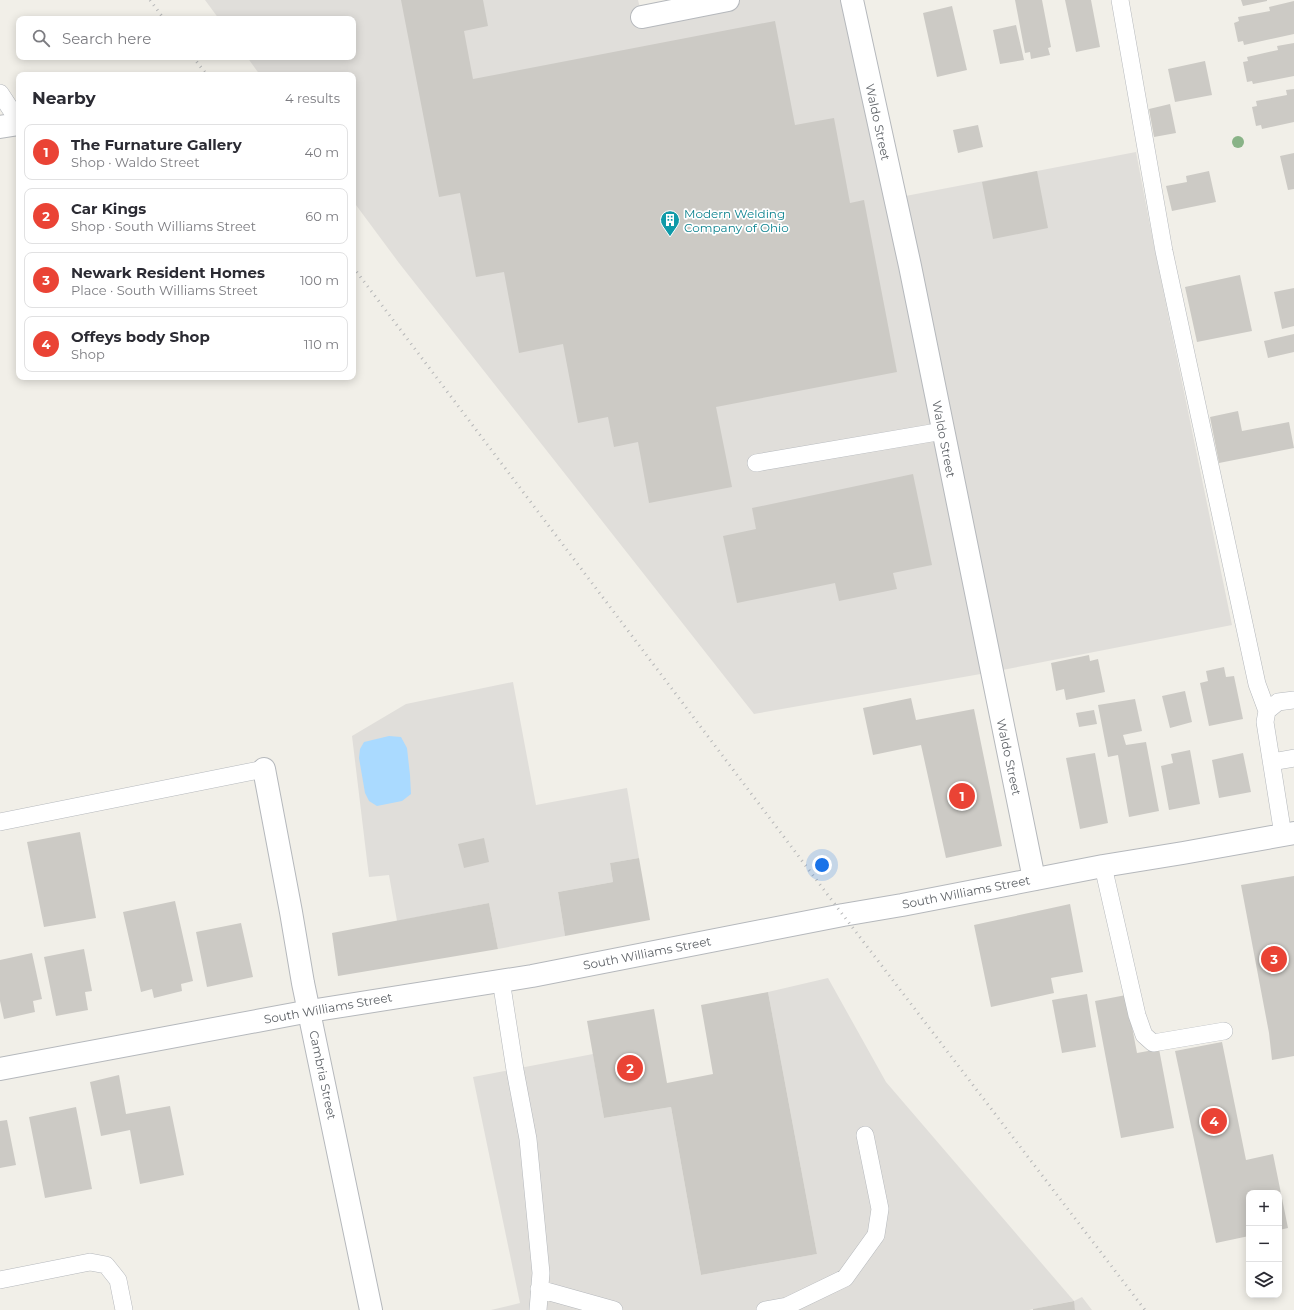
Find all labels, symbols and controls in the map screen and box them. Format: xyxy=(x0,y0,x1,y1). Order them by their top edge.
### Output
search box xyxy=(16,16,356,60)
icon: search xyxy=(30,27,52,49)
text: Search here xyxy=(62,29,151,48)
street label: Waldo Street xyxy=(863,82,893,162)
text: Nearby xyxy=(32,88,96,108)
text: 4 results xyxy=(285,90,340,106)
text: The Furnature Gallery xyxy=(71,135,242,154)
text: 1 xyxy=(43,144,49,160)
text: 40 m xyxy=(305,144,339,160)
text: Shop · Waldo Street xyxy=(71,154,199,170)
text: Car Kings xyxy=(71,199,146,218)
place label: Modern Welding Company of Ohio xyxy=(684,206,789,235)
text: 2 xyxy=(42,208,50,224)
text: 60 m xyxy=(305,208,339,224)
building icon: Modern Welding Company of Ohio xyxy=(659,209,681,237)
text: Shop · South Williams Street xyxy=(71,218,256,234)
text: Newark Resident Homes xyxy=(71,263,265,282)
text: 3 xyxy=(42,272,50,288)
text: 100 m xyxy=(300,272,339,288)
text: Place · South Williams Street xyxy=(71,282,258,298)
text: Offeys body Shop xyxy=(71,327,210,346)
text: 4 xyxy=(42,336,50,352)
text: 110 m xyxy=(304,336,339,352)
text: Shop xyxy=(71,346,105,362)
street label: Waldo Street xyxy=(929,399,959,479)
street label: Waldo Street xyxy=(994,717,1024,797)
pin: 1 xyxy=(949,781,975,811)
your location xyxy=(812,855,832,875)
street label: South Williams Street xyxy=(901,872,1031,912)
street label: South Williams Street xyxy=(582,933,712,973)
pin: 3 xyxy=(1261,944,1287,974)
street label: South Williams Street xyxy=(263,989,394,1027)
street label: Cambria Street xyxy=(306,1029,340,1121)
pin: 2 xyxy=(617,1053,643,1083)
pin: 4 xyxy=(1201,1106,1227,1136)
map controls xyxy=(1246,1190,1282,1298)
button: + xyxy=(1246,1190,1282,1226)
button: − xyxy=(1246,1226,1282,1262)
button: layers xyxy=(1246,1262,1282,1298)

